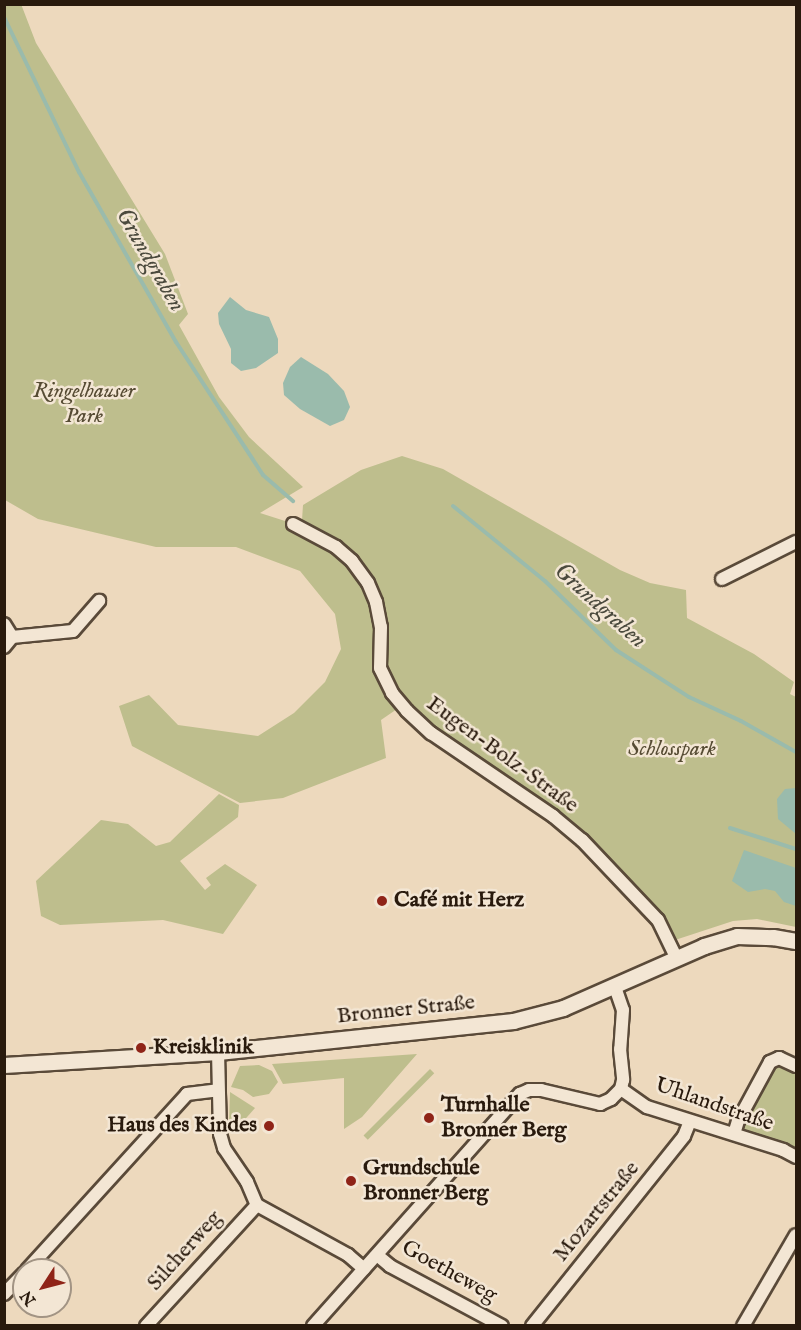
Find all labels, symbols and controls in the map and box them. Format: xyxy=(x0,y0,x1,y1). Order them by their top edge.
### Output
water label: Grundgraben xyxy=(109,203,191,317)
park label: Ringelhauser Park xyxy=(33,378,135,430)
water label: Grundgraben xyxy=(548,557,652,655)
street label: Eugen-Bolz-Straße xyxy=(421,691,583,819)
park label: Schlosspark xyxy=(628,737,716,763)
place label: Café mit Herz xyxy=(394,888,524,914)
marker: Café mit Herz xyxy=(375,894,389,908)
street label: Bronner Straße xyxy=(336,990,476,1030)
place label: Kreisklinik xyxy=(153,1035,254,1061)
marker: Kreisklinik xyxy=(134,1041,148,1055)
street label: Uhlandstraße xyxy=(651,1072,777,1138)
place label: Turnhalle Bronner Berg xyxy=(441,1092,567,1144)
marker: Turnhalle Bronner Berg xyxy=(422,1111,436,1125)
place label: Haus des Kindes xyxy=(107,1113,257,1139)
marker: Haus des Kindes xyxy=(262,1119,276,1133)
place label: Grundschule Bronner Berg xyxy=(363,1155,489,1206)
street label: Mozartstraße xyxy=(548,1156,646,1268)
marker: Grundschule Bronner Berg xyxy=(344,1174,358,1188)
street label: Silcherweg xyxy=(142,1205,228,1297)
street label: Goetheweg xyxy=(397,1235,501,1309)
north arrow xyxy=(12,1258,72,1318)
text: N xyxy=(17,1286,41,1309)

